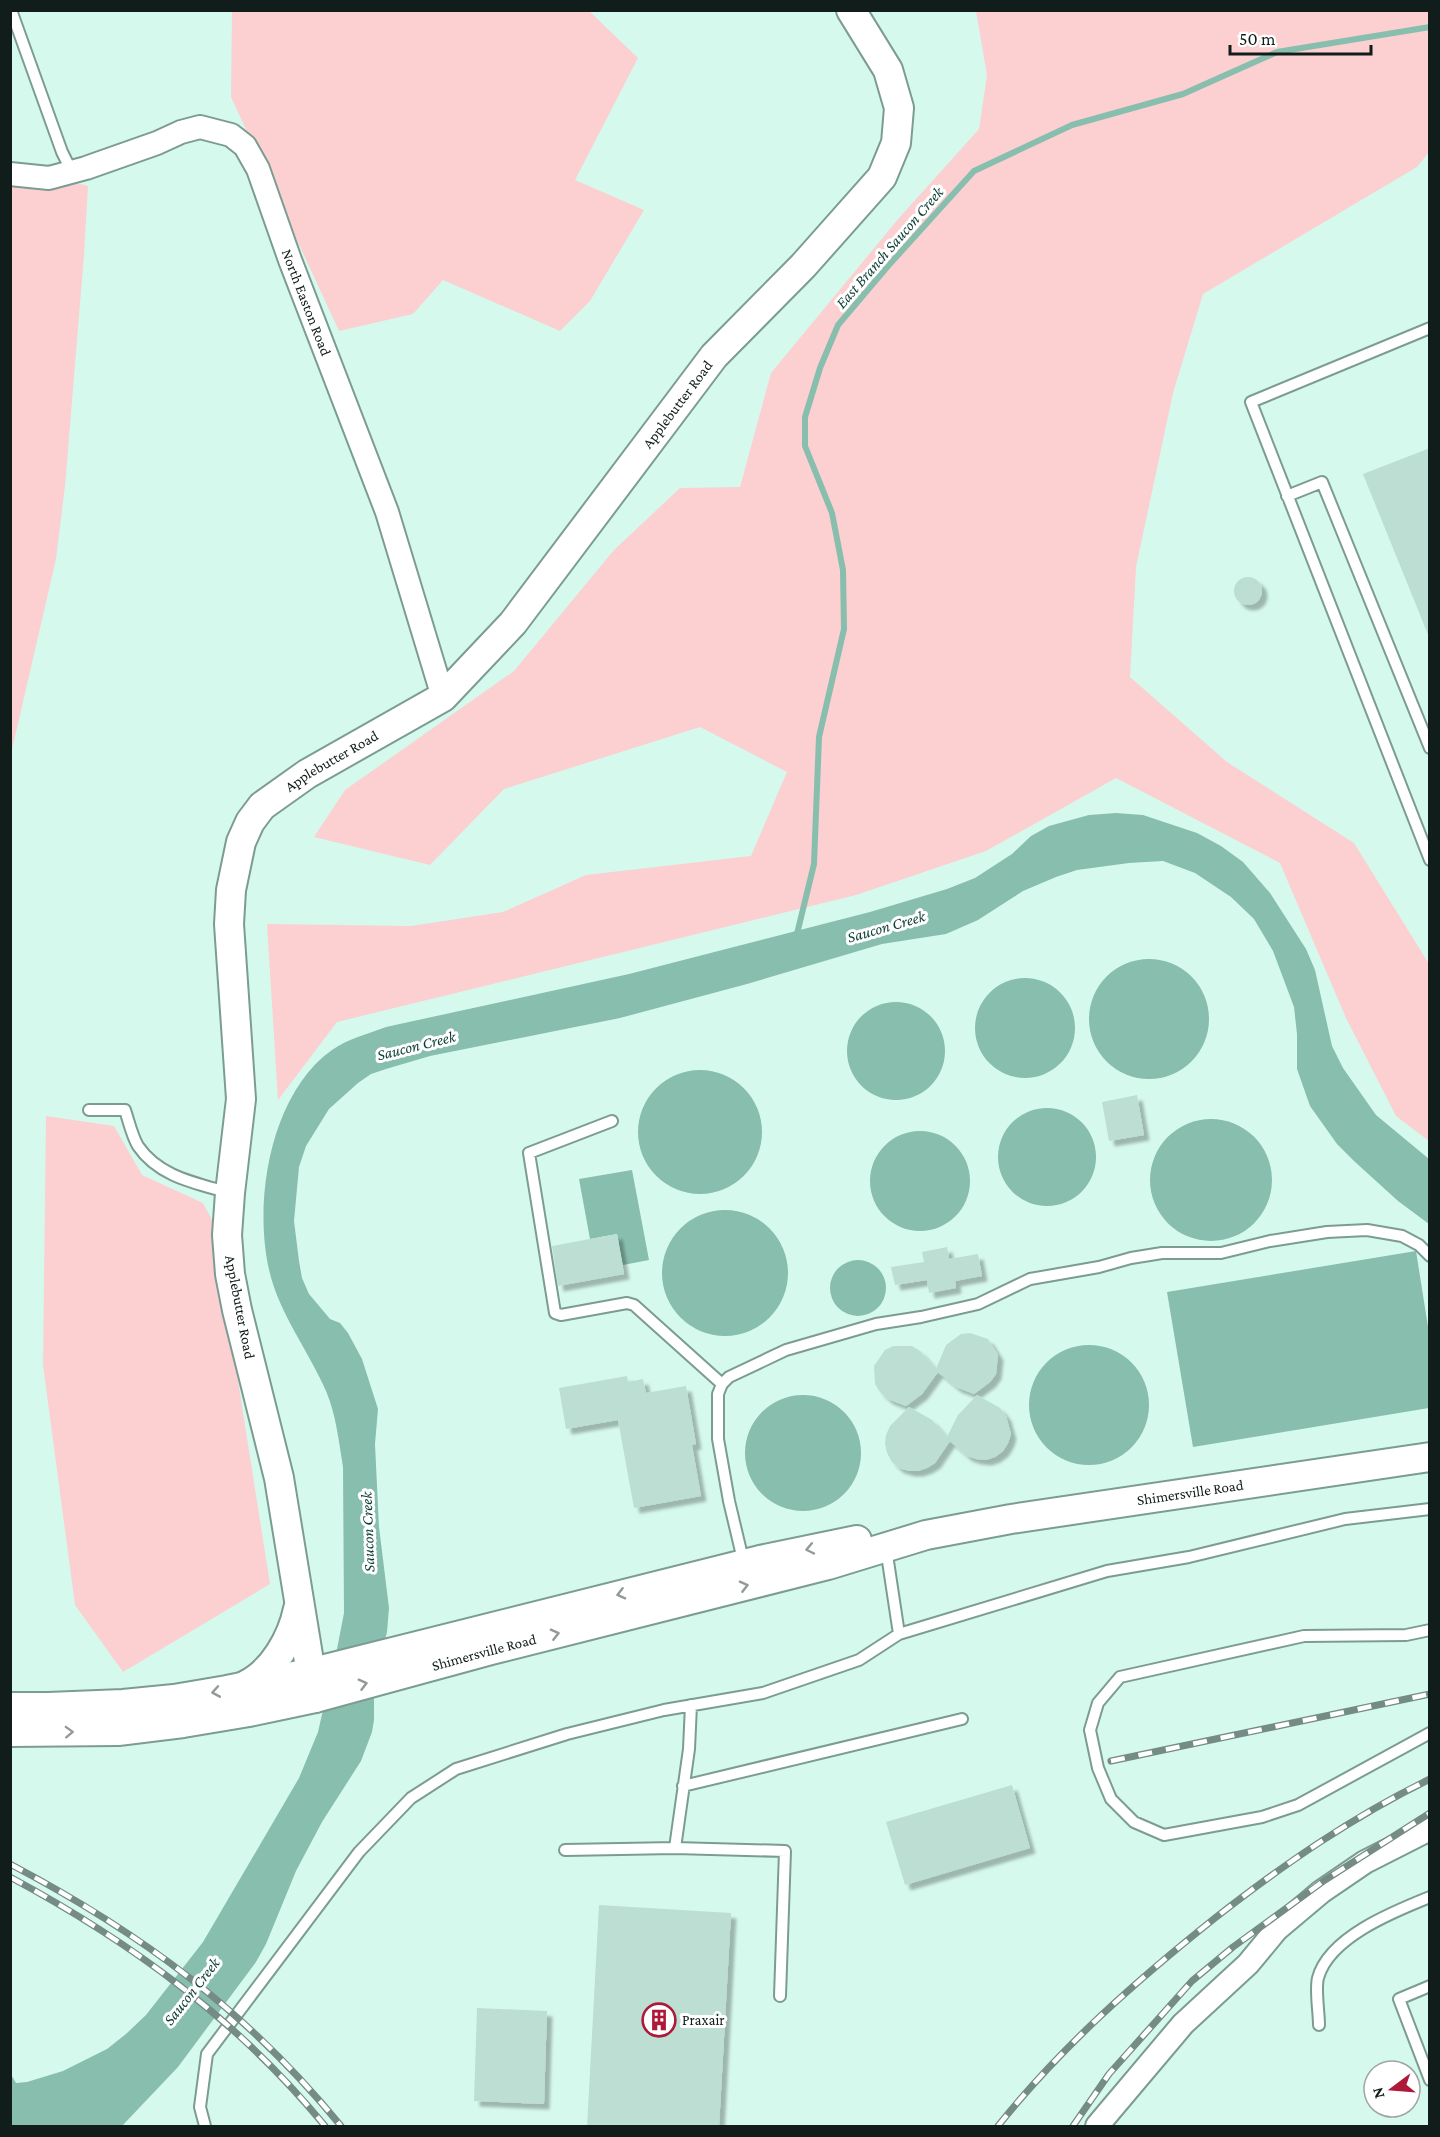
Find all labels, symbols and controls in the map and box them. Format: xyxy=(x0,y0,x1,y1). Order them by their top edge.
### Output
scale bar xyxy=(1230,18,1371,56)
text: 50 m xyxy=(1239,29,1276,49)
water label: East Branch Saucon Creek xyxy=(832,182,947,311)
street label: North Easton Road xyxy=(279,247,334,358)
street label: Applebutter Road xyxy=(639,357,716,451)
street label: Applebutter Road xyxy=(282,727,381,795)
water label: Saucon Creek xyxy=(845,907,928,946)
water label: Saucon Creek xyxy=(375,1027,458,1063)
street label: Applebutter Road xyxy=(221,1254,258,1361)
street label: Shimersville Road xyxy=(1136,1477,1245,1508)
water label: Saucon Creek xyxy=(358,1491,377,1572)
one-way arrow xyxy=(806,1542,816,1555)
one-way arrow xyxy=(739,1581,749,1593)
one-way arrow xyxy=(616,1587,626,1600)
one-way arrow xyxy=(550,1628,560,1641)
street label: Shimersville Road xyxy=(430,1631,538,1674)
one-way arrow xyxy=(358,1679,368,1692)
one-way arrow xyxy=(211,1685,221,1698)
one-way arrow xyxy=(64,1726,73,1739)
water label: Saucon Creek xyxy=(160,1954,223,2028)
building icon: Praxair xyxy=(641,2002,677,2038)
place label: Praxair xyxy=(682,2012,725,2028)
north arrow xyxy=(1362,2059,1422,2119)
text: N xyxy=(1368,2085,1388,2101)

